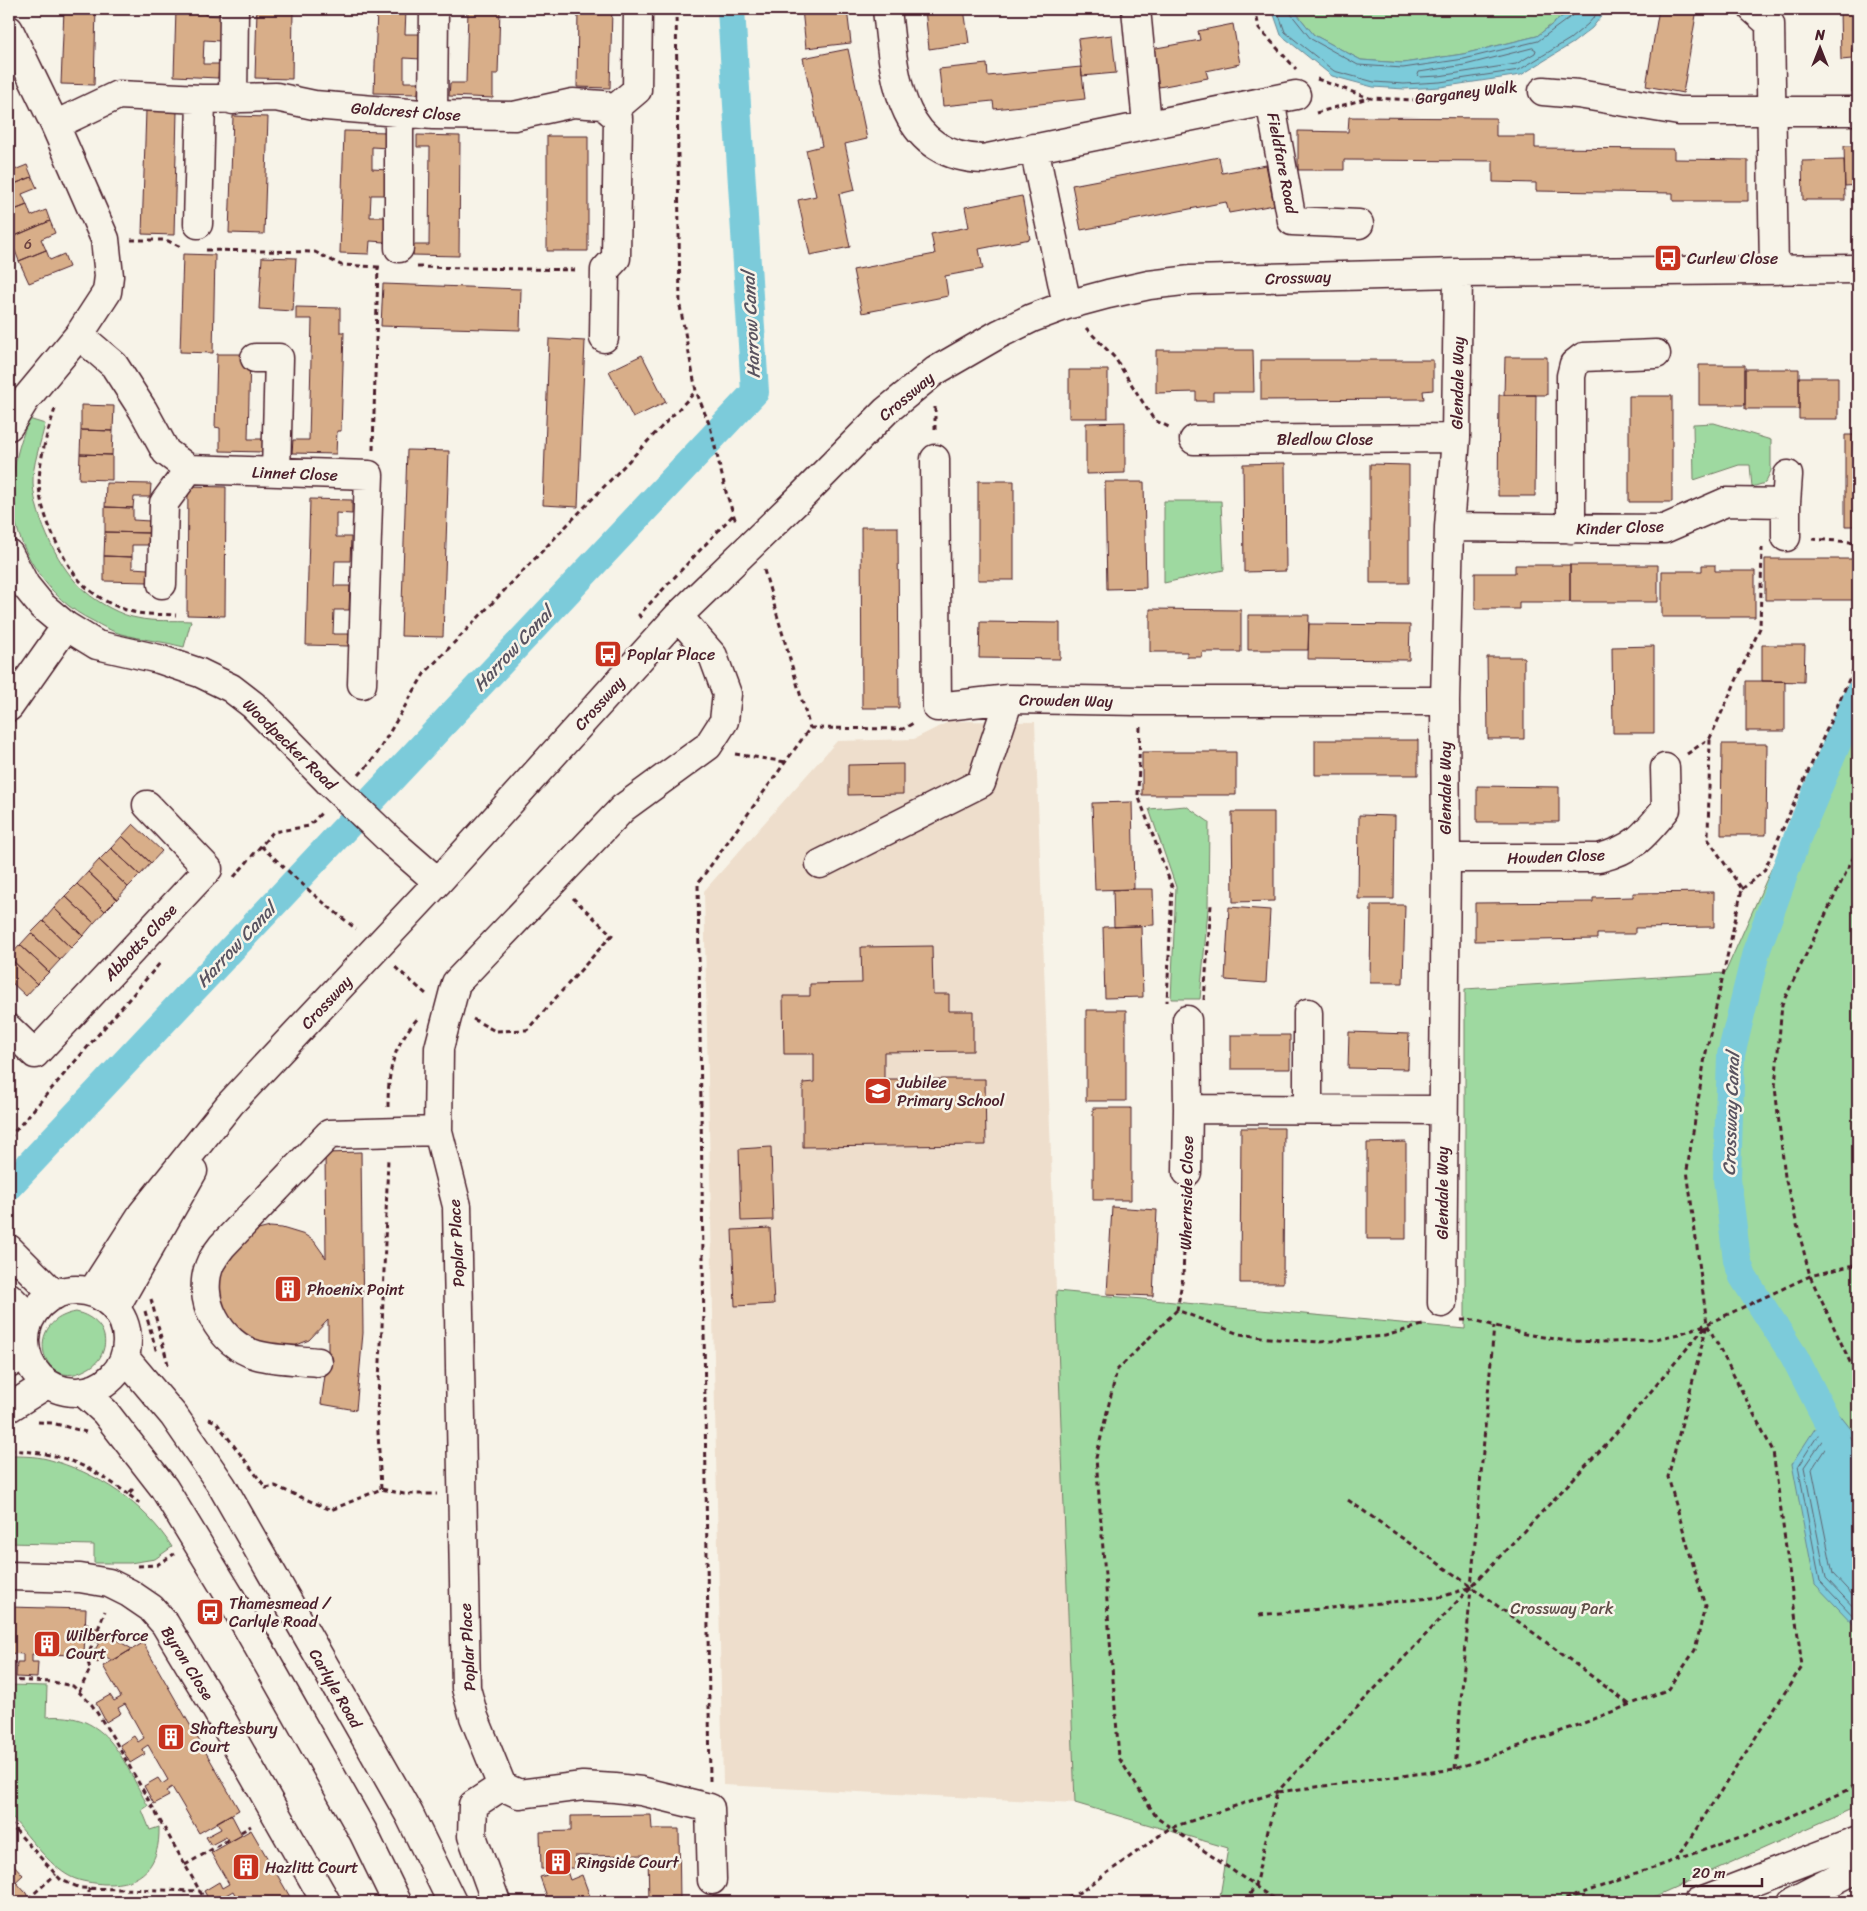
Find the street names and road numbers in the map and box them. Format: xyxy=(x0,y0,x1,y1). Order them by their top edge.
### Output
street label: Garganey Walk xyxy=(1413,72,1519,113)
street label: Goldcrest Close xyxy=(350,93,462,130)
street label: Fieldfare Road xyxy=(1258,110,1307,218)
street label: Crossway xyxy=(1265,262,1332,293)
street label: Glendale Way xyxy=(1442,336,1473,430)
street label: Crossway xyxy=(872,364,941,429)
street label: Bledlow Close xyxy=(1277,425,1373,454)
street label: Linnet Close xyxy=(252,458,338,489)
street label: Kinder Close xyxy=(1575,511,1665,544)
street label: Crossway xyxy=(567,669,633,738)
street label: Crowden Way xyxy=(1019,685,1114,716)
street label: Woodpecker Road xyxy=(235,691,345,799)
street label: Glendale Way xyxy=(1431,741,1460,834)
street label: Howden Close xyxy=(1507,840,1606,873)
street label: Abbotts Close xyxy=(96,897,184,989)
street label: Crossway xyxy=(293,968,360,1036)
street label: Whernside Close xyxy=(1171,1135,1202,1251)
street label: Glendale Way xyxy=(1428,1146,1457,1239)
street label: Poplar Place xyxy=(440,1198,473,1288)
street label: Poplar Place xyxy=(451,1602,484,1692)
street label: Byron Close xyxy=(153,1620,222,1707)
street label: Carlyle Road xyxy=(301,1643,371,1735)

